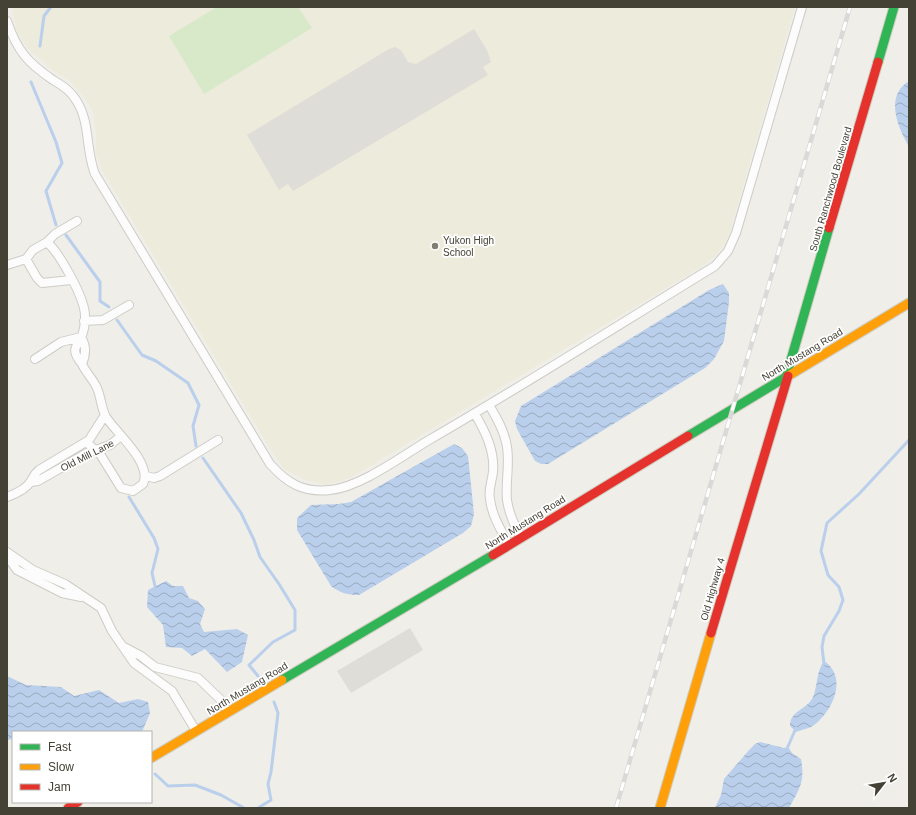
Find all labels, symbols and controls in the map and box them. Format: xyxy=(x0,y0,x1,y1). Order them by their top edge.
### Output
street label: South Ranchwood Boulevard xyxy=(807,125,854,253)
place label: Yukon High School xyxy=(443,235,494,258)
marker: Yukon High School xyxy=(430,241,440,251)
street label: North Mustang Road xyxy=(760,326,845,383)
street label: Old Mill Lane xyxy=(59,437,116,474)
street label: North Mustang Road xyxy=(483,493,567,552)
street label: Old Highway 4 xyxy=(698,556,727,622)
street label: North Mustang Road xyxy=(205,660,290,717)
legend xyxy=(12,731,152,803)
text: Fast xyxy=(48,740,72,754)
text: Slow xyxy=(48,760,74,774)
north arrow xyxy=(864,763,904,803)
text: N xyxy=(885,771,900,784)
text: Jam xyxy=(48,780,71,794)

